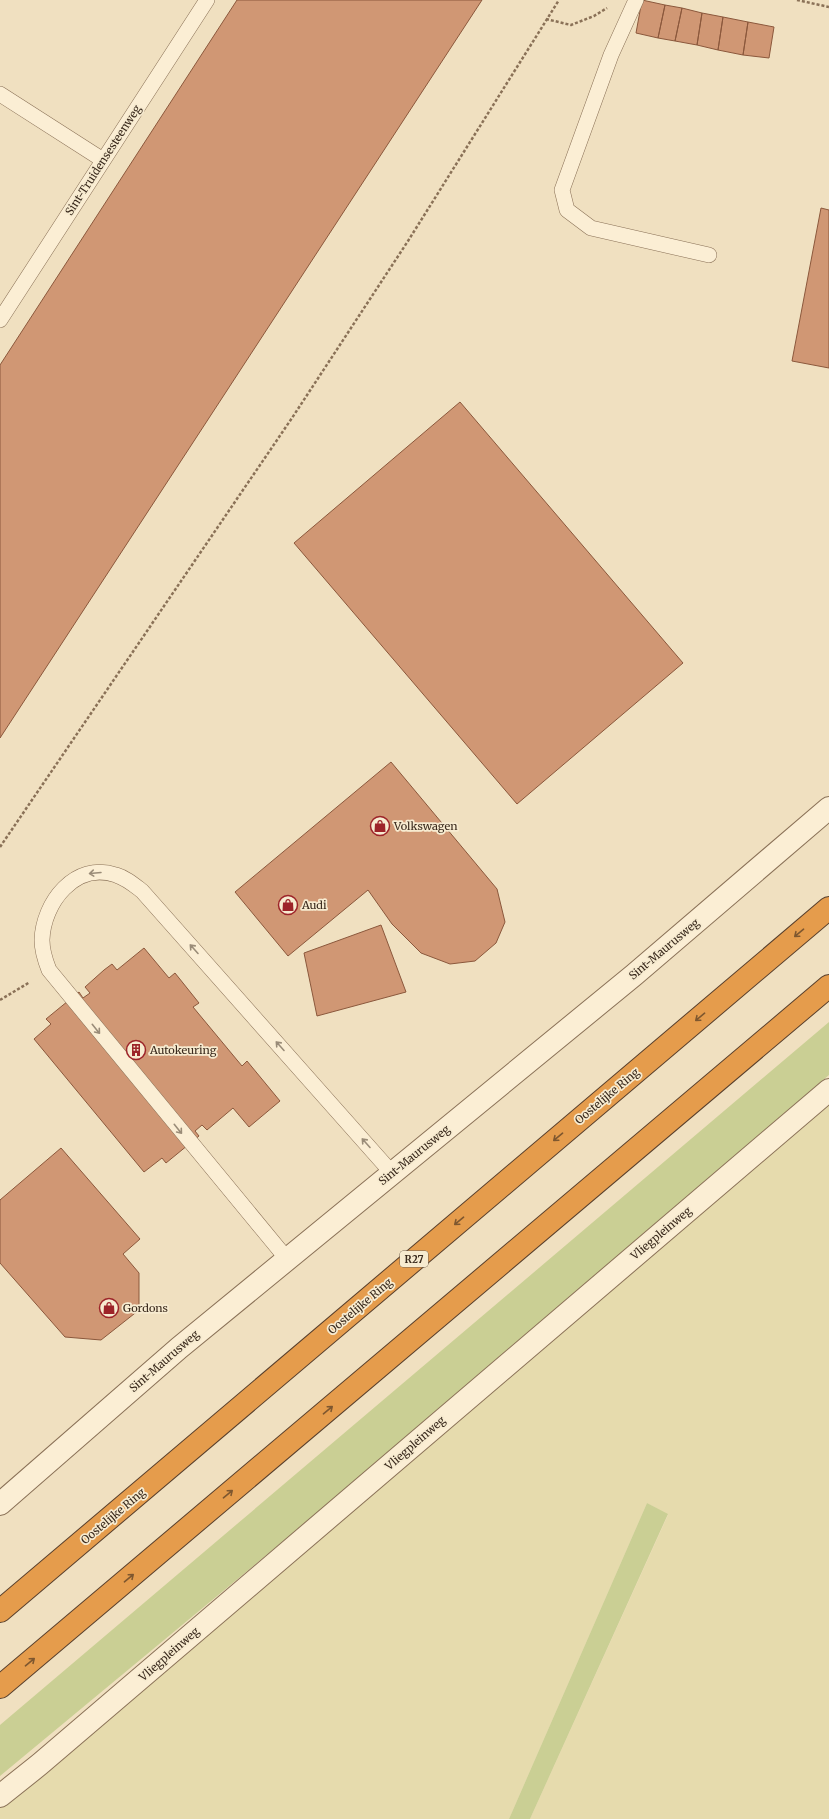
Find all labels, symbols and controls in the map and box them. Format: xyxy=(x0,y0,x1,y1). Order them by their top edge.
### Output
street label: Sint-Truidensesteenweg xyxy=(62,102,144,218)
shop icon: Volkswagen xyxy=(369,815,391,837)
place label: Volkswagen xyxy=(393,819,458,833)
one-way arrow xyxy=(89,869,102,877)
shop icon: Audi xyxy=(277,894,299,916)
place label: Audi xyxy=(301,898,327,912)
street label: Sint-Maurusweg xyxy=(626,915,702,983)
one-way arrow xyxy=(794,928,805,937)
one-way arrow xyxy=(189,944,198,954)
one-way arrow xyxy=(695,1013,705,1022)
one-way arrow xyxy=(91,1023,100,1034)
building icon: Autokeuring xyxy=(125,1039,147,1061)
one-way arrow xyxy=(275,1041,285,1051)
place label: Autokeuring xyxy=(149,1043,217,1057)
street label: Oostelijke Ring xyxy=(572,1065,642,1127)
street label: Sint-Maurusweg xyxy=(376,1122,453,1188)
one-way arrow xyxy=(174,1124,183,1134)
one-way arrow xyxy=(553,1133,564,1142)
one-way arrow xyxy=(362,1138,371,1149)
street label: Vliegpleinweg xyxy=(627,1203,695,1263)
one-way arrow xyxy=(454,1217,464,1226)
road number: R27 xyxy=(400,1251,428,1267)
street label: Oostelijke Ring xyxy=(325,1275,395,1337)
shop icon: Gordons xyxy=(98,1297,120,1319)
place label: Gordons xyxy=(123,1301,168,1315)
street label: Sint-Maurusweg xyxy=(126,1327,202,1395)
one-way arrow xyxy=(322,1405,333,1414)
street label: Vliegpleinweg xyxy=(381,1413,448,1474)
street label: Oostelijke Ring xyxy=(78,1485,148,1547)
one-way arrow xyxy=(223,1489,234,1498)
one-way arrow xyxy=(124,1573,134,1582)
street label: Vliegpleinweg xyxy=(135,1624,202,1685)
one-way arrow xyxy=(24,1657,35,1666)

